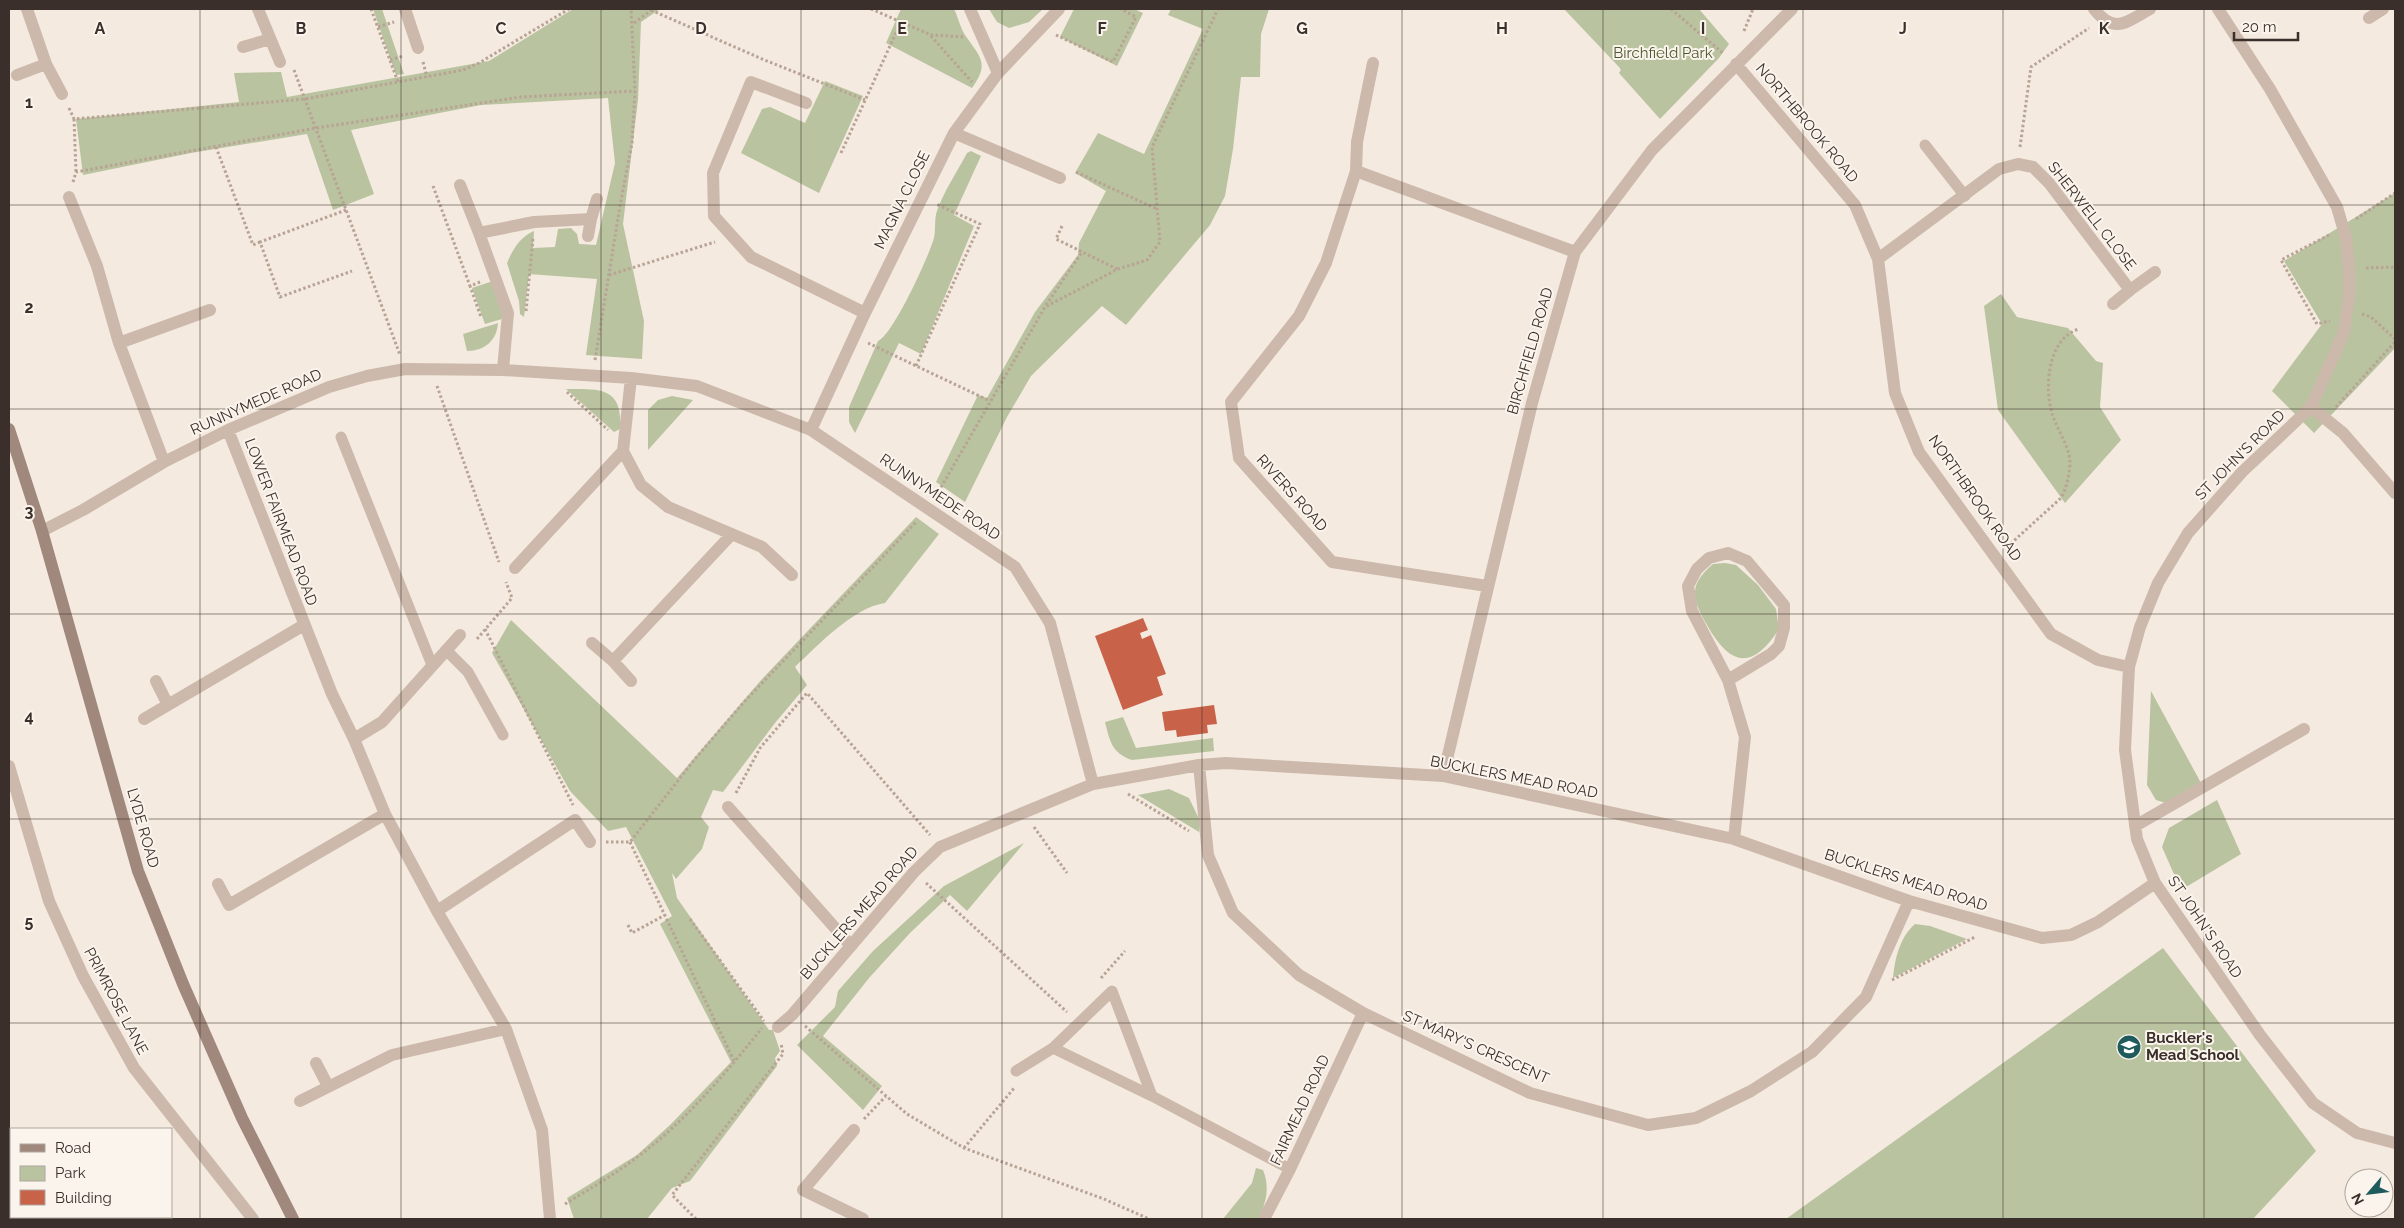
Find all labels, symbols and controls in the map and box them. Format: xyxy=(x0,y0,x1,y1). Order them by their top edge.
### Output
scale bar xyxy=(2234,10,2298,42)
text: 20 m xyxy=(2242,18,2277,36)
text: A xyxy=(95,19,106,38)
text: B xyxy=(296,19,307,38)
text: C xyxy=(496,19,507,38)
text: D xyxy=(695,19,707,38)
text: E xyxy=(897,19,907,38)
text: F xyxy=(1097,19,1107,38)
text: G xyxy=(1296,19,1308,38)
text: H xyxy=(1496,19,1508,38)
text: I xyxy=(1701,19,1705,38)
text: J xyxy=(1899,19,1907,38)
text: K xyxy=(2099,19,2110,38)
park label: Birchfield Park xyxy=(1613,44,1713,62)
street label: NORTHBROOK ROAD xyxy=(1752,60,1862,186)
text: 1 xyxy=(25,93,33,112)
street label: MAGNA CLOSE xyxy=(870,148,934,252)
street label: SHERWELL CLOSE xyxy=(2044,158,2140,274)
street label: BIRCHFIELD ROAD xyxy=(1503,285,1557,417)
text: 2 xyxy=(24,298,34,317)
street label: RUNNYMEDE ROAD xyxy=(188,365,325,439)
street label: ST JOHN'S ROAD xyxy=(2191,406,2289,504)
street label: NORTHBROOK ROAD xyxy=(1925,431,2026,565)
street label: LOWER FAIRMEAD ROAD xyxy=(241,436,321,608)
street label: RUNNYMEDE ROAD xyxy=(876,450,1004,544)
street label: RIVERS ROAD xyxy=(1253,451,1331,535)
text: 3 xyxy=(25,502,34,521)
text: 4 xyxy=(24,707,34,726)
street label: BUCKLERS MEAD ROAD xyxy=(1429,752,1600,802)
street label: LYDE ROAD xyxy=(123,786,163,870)
street label: BUCKLERS MEAD ROAD xyxy=(796,843,922,983)
street label: BUCKLERS MEAD ROAD xyxy=(1822,845,1990,915)
street label: ST JOHN'S ROAD xyxy=(2164,872,2246,982)
text: 5 xyxy=(25,912,34,931)
street label: PRIMROSE LANE xyxy=(80,944,152,1058)
street label: ST MARY'S CRESCENT xyxy=(1400,1007,1552,1087)
place label: Buckler's Mead School xyxy=(2146,1029,2240,1064)
school or university icon: Buckler's Mead School xyxy=(2116,1034,2142,1060)
street label: FAIRMEAD ROAD xyxy=(1266,1052,1334,1168)
legend xyxy=(10,1128,172,1218)
text: Road xyxy=(55,1139,91,1157)
text: Park xyxy=(55,1164,86,1182)
north arrow xyxy=(2344,1168,2394,1218)
text: Building xyxy=(55,1189,112,1207)
text: N xyxy=(2348,1191,2367,1208)

